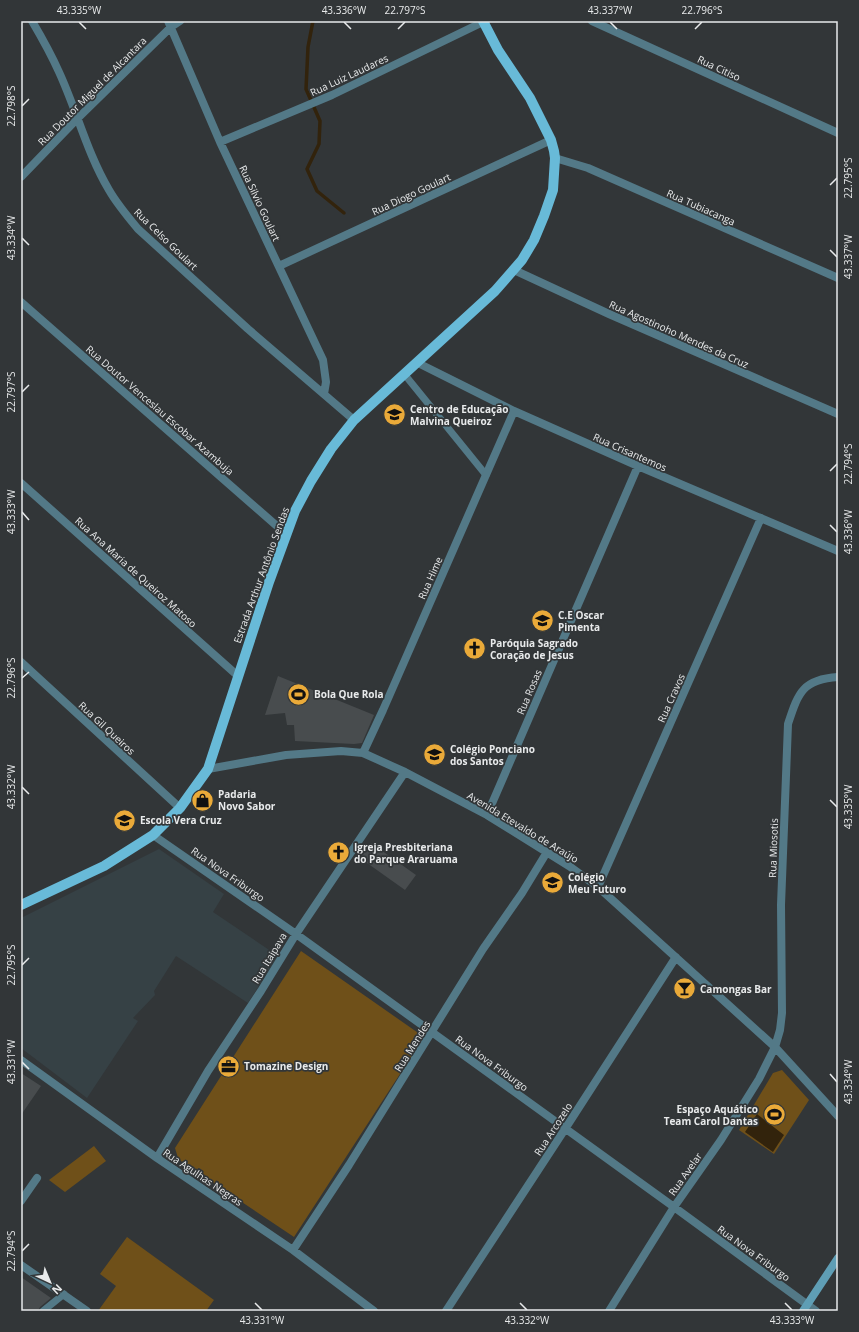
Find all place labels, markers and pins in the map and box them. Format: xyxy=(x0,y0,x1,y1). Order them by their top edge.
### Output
school or university icon: Centro de Educação Malvina Queiroz xyxy=(382,402,408,428)
place label: Centro de Educação Malvina Queiroz xyxy=(410,402,508,428)
school or university icon: C.E Oscar Pimenta xyxy=(529,608,555,634)
place label: C.E Oscar Pimenta xyxy=(558,608,605,634)
church icon: Paróquia Sagrado Coração de Jesus xyxy=(462,636,488,662)
place label: Paróquia Sagrado Coração de Jesus xyxy=(490,636,578,662)
sports icon: Bola Que Rola xyxy=(285,681,311,707)
place label: Bola Que Rola xyxy=(314,687,384,701)
school or university icon: Colégio Ponciano dos Santos xyxy=(421,742,447,768)
place label: Colégio Ponciano dos Santos xyxy=(450,742,535,768)
shop icon: Padaria Novo Sabor xyxy=(190,787,216,813)
place label: Padaria Novo Sabor xyxy=(218,787,276,813)
school or university icon: Escola Vera Cruz xyxy=(112,807,138,833)
place label: Escola Vera Cruz xyxy=(140,813,222,827)
church icon: Igreja Presbiteriana do Parque Araruama xyxy=(325,840,351,866)
place label: Igreja Presbiteriana do Parque Araruama xyxy=(354,840,458,866)
school or university icon: Colégio Meu Futuro xyxy=(540,870,566,896)
place label: Colégio Meu Futuro xyxy=(568,870,626,896)
bar icon: Camongas Bar xyxy=(671,976,697,1002)
place label: Camongas Bar xyxy=(700,982,772,996)
office icon: Tomazine Design xyxy=(215,1053,241,1079)
place label: Tomazine Design xyxy=(244,1059,328,1073)
place label: Espaço Aquático Team Carol Dantas xyxy=(664,1102,758,1128)
sports icon: Espaço Aquático Team Carol Dantas xyxy=(761,1102,787,1128)

